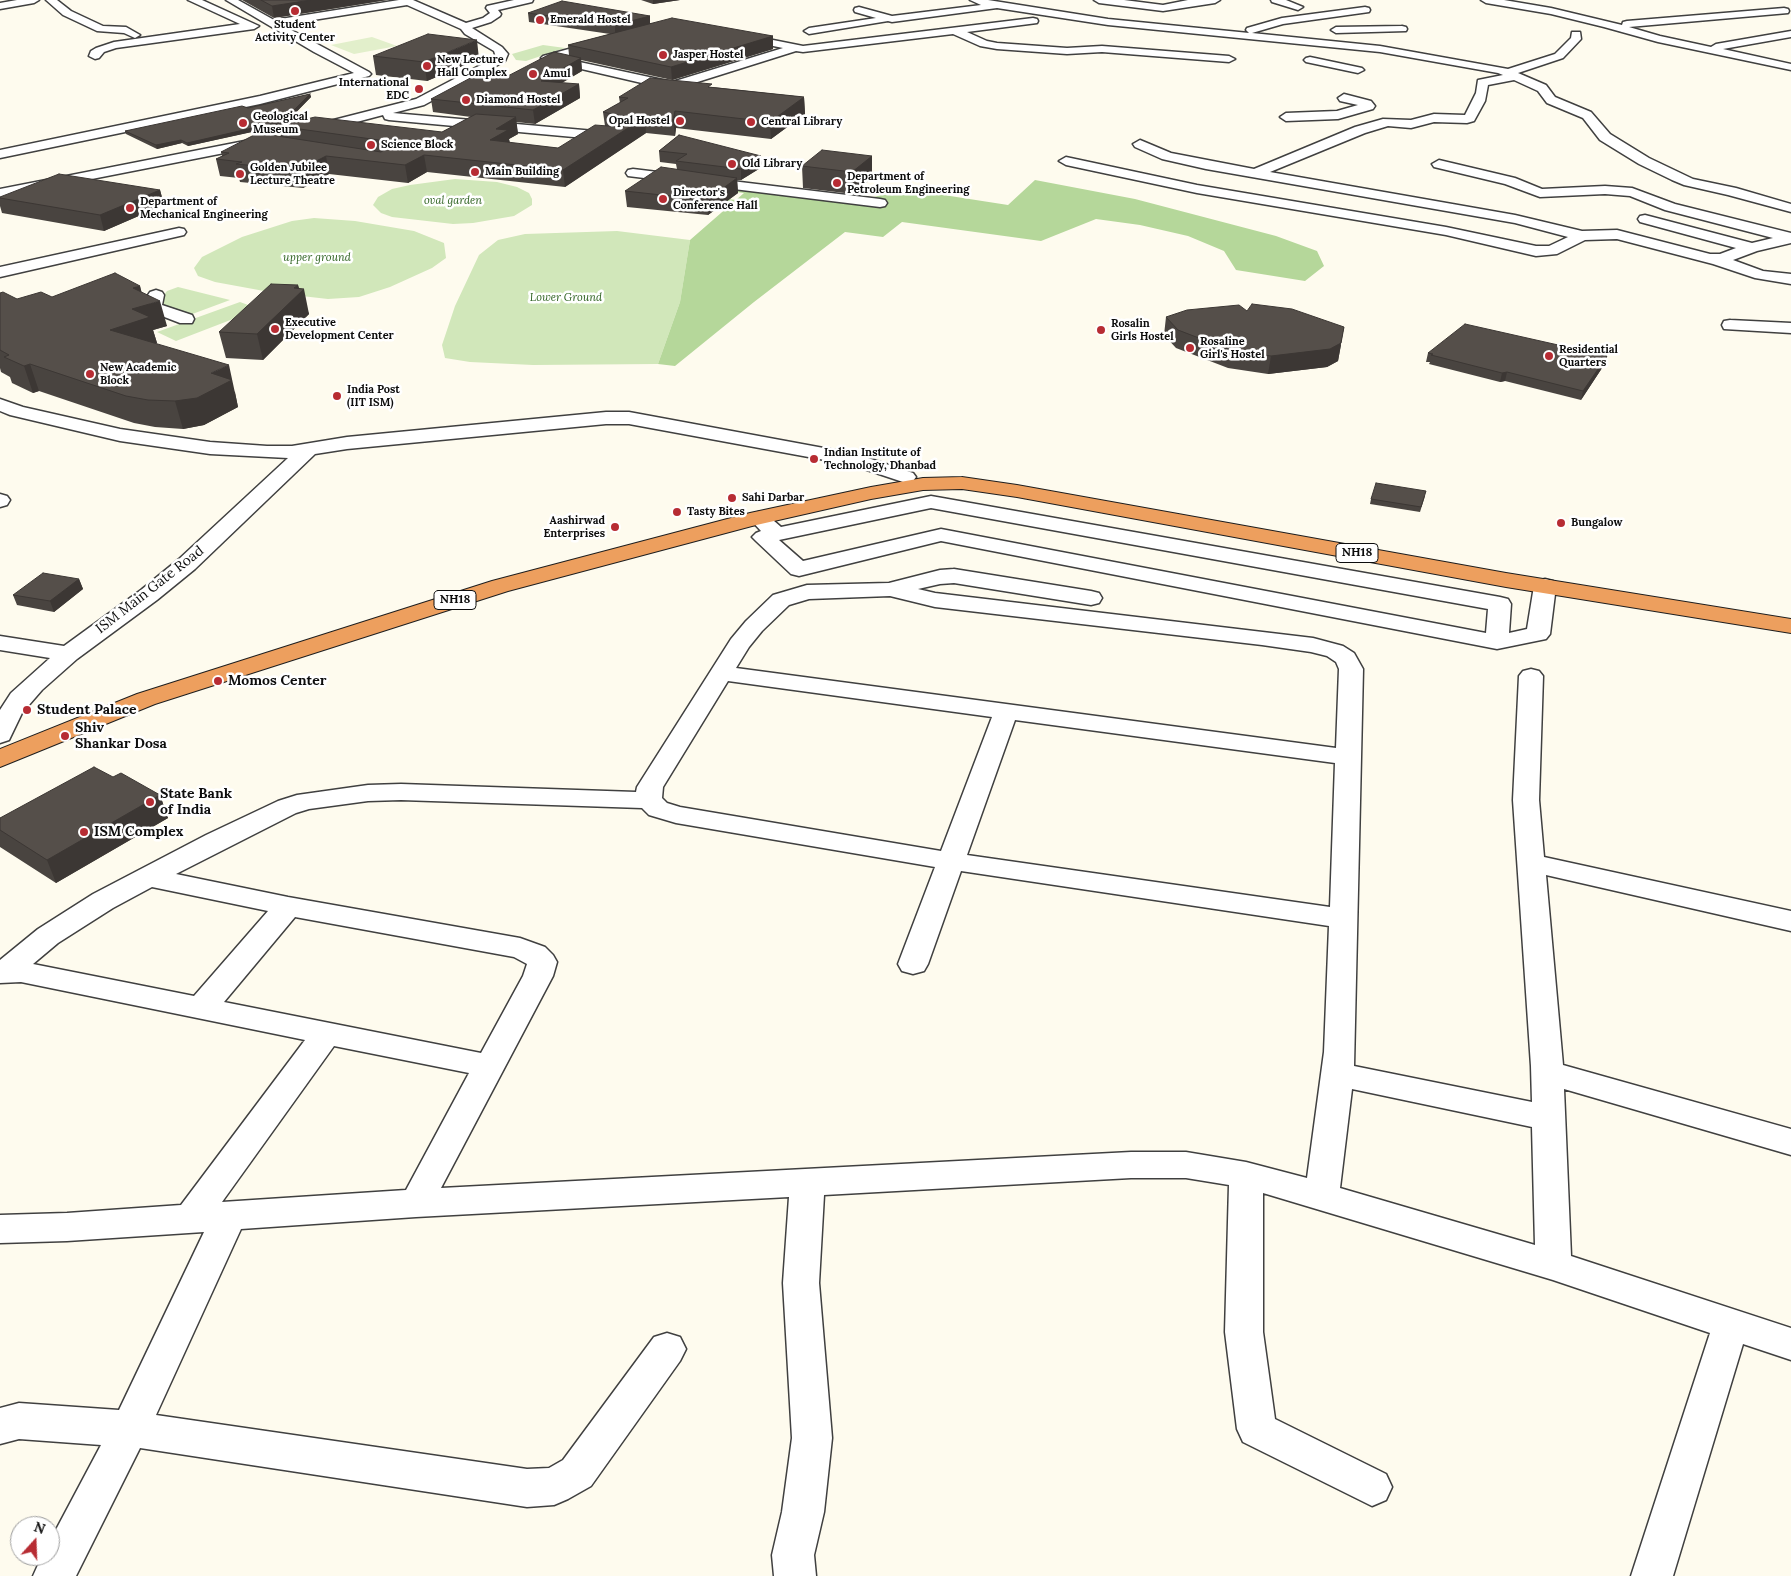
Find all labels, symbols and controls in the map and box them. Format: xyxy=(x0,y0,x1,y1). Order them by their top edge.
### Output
marker: Student Activity Center xyxy=(289,5,301,17)
place label: Emerald Hostel xyxy=(550,13,631,27)
marker: Emerald Hostel xyxy=(534,14,546,26)
place label: Student Activity Center xyxy=(255,18,335,44)
place label: Jasper Hostel xyxy=(673,48,743,62)
marker: Jasper Hostel xyxy=(657,49,669,61)
place label: New Lecture Hall Complex xyxy=(437,53,507,79)
marker: New Lecture Hall Complex xyxy=(421,60,433,72)
place label: Amul xyxy=(543,67,571,81)
marker: Amul xyxy=(527,68,539,80)
place label: International EDC xyxy=(339,76,409,102)
marker: International EDC xyxy=(413,83,425,95)
place label: Diamond Hostel xyxy=(476,93,561,107)
marker: Diamond Hostel xyxy=(460,94,472,106)
place label: Geological Museum xyxy=(253,110,308,136)
place label: Opal Hostel xyxy=(609,114,670,128)
marker: Opal Hostel xyxy=(674,115,686,127)
place label: Central Library xyxy=(761,115,842,129)
marker: Central Library xyxy=(745,116,757,128)
marker: Geological Museum xyxy=(237,117,249,129)
place label: Science Block xyxy=(381,138,453,152)
marker: Science Block xyxy=(365,139,377,151)
place label: Old Library xyxy=(742,157,802,171)
marker: Old Library xyxy=(726,158,738,170)
place label: Golden Jubilee Lecture Theatre xyxy=(250,161,335,187)
place label: Main Building xyxy=(485,165,559,179)
marker: Main Building xyxy=(469,166,481,178)
marker: Golden Jubilee Lecture Theatre xyxy=(234,168,246,180)
place label: Department of Petroleum Engineering xyxy=(847,170,969,196)
marker: Department of Petroleum Engineering xyxy=(831,177,843,189)
place label: Director's Conference Hall xyxy=(673,186,758,212)
marker: Director's Conference Hall xyxy=(657,193,669,205)
park label: oval garden xyxy=(424,194,482,208)
place label: Department of Mechanical Engineering xyxy=(140,195,268,221)
marker: Department of Mechanical Engineering xyxy=(124,202,136,214)
park label: upper ground xyxy=(283,251,351,265)
park label: Lower Ground xyxy=(530,291,602,305)
place label: Executive Development Center xyxy=(285,316,394,342)
place label: Rosalin Girls Hostel xyxy=(1111,317,1174,343)
marker: Executive Development Center xyxy=(269,323,281,335)
marker: Rosalin Girls Hostel xyxy=(1095,324,1107,336)
place label: Rosaline Girl's Hostel xyxy=(1200,335,1265,361)
marker: Rosaline Girl's Hostel xyxy=(1184,342,1196,354)
place label: Residential Quarters xyxy=(1559,343,1618,369)
marker: Residential Quarters xyxy=(1543,350,1555,362)
place label: New Academic Block xyxy=(100,361,177,387)
marker: New Academic Block xyxy=(84,368,96,380)
place label: India Post (IIT ISM) xyxy=(347,383,400,409)
marker: India Post (IIT ISM) xyxy=(331,390,343,402)
place label: Indian Institute of Technology, Dhanbad xyxy=(824,446,936,472)
marker: Indian Institute of Technology, Dhanbad xyxy=(808,453,820,465)
place label: Sahi Darbar xyxy=(742,491,804,505)
marker: Sahi Darbar xyxy=(726,492,738,504)
place label: Tasty Bites xyxy=(687,505,745,519)
marker: Tasty Bites xyxy=(671,506,683,518)
place label: Aashirwad Enterprises xyxy=(543,514,605,540)
place label: Bungalow xyxy=(1571,516,1622,530)
marker: Bungalow xyxy=(1555,517,1567,529)
marker: Aashirwad Enterprises xyxy=(609,521,621,533)
street label: ISM Main Gate Road xyxy=(93,543,207,637)
road number: NH18 xyxy=(1336,544,1378,562)
road number: NH18 xyxy=(434,590,476,610)
place label: Momos Center xyxy=(228,673,327,689)
marker: Momos Center xyxy=(212,675,224,687)
place label: Student Palace xyxy=(37,702,137,718)
marker: Student Palace xyxy=(21,704,33,716)
place label: Shiv Shankar Dosa xyxy=(75,720,167,752)
marker: Shiv Shankar Dosa xyxy=(59,730,71,742)
place label: State Bank of India xyxy=(160,786,232,819)
marker: State Bank of India xyxy=(144,796,156,808)
place label: ISM Complex xyxy=(94,824,183,840)
marker: ISM Complex xyxy=(78,826,90,838)
north arrow xyxy=(10,1516,60,1566)
text: N xyxy=(32,1518,48,1538)

